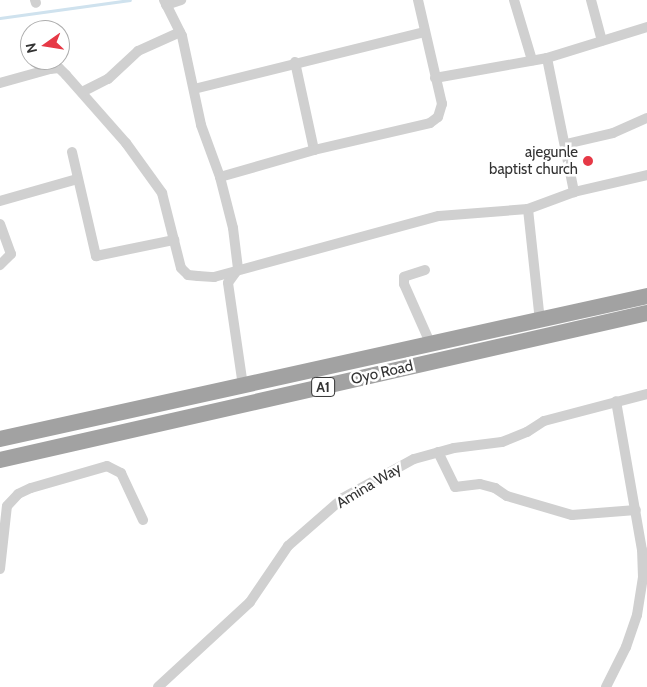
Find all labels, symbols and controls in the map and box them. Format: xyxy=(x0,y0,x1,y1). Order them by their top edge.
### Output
north arrow xyxy=(20,20,70,70)
text: N xyxy=(21,41,41,55)
place label: ajegunle baptist church xyxy=(489,143,578,178)
marker: ajegunle baptist church xyxy=(582,155,594,167)
street label: Oyo Road xyxy=(349,357,415,389)
road number: A1 xyxy=(310,376,336,398)
street label: Amina Way xyxy=(333,460,405,512)

